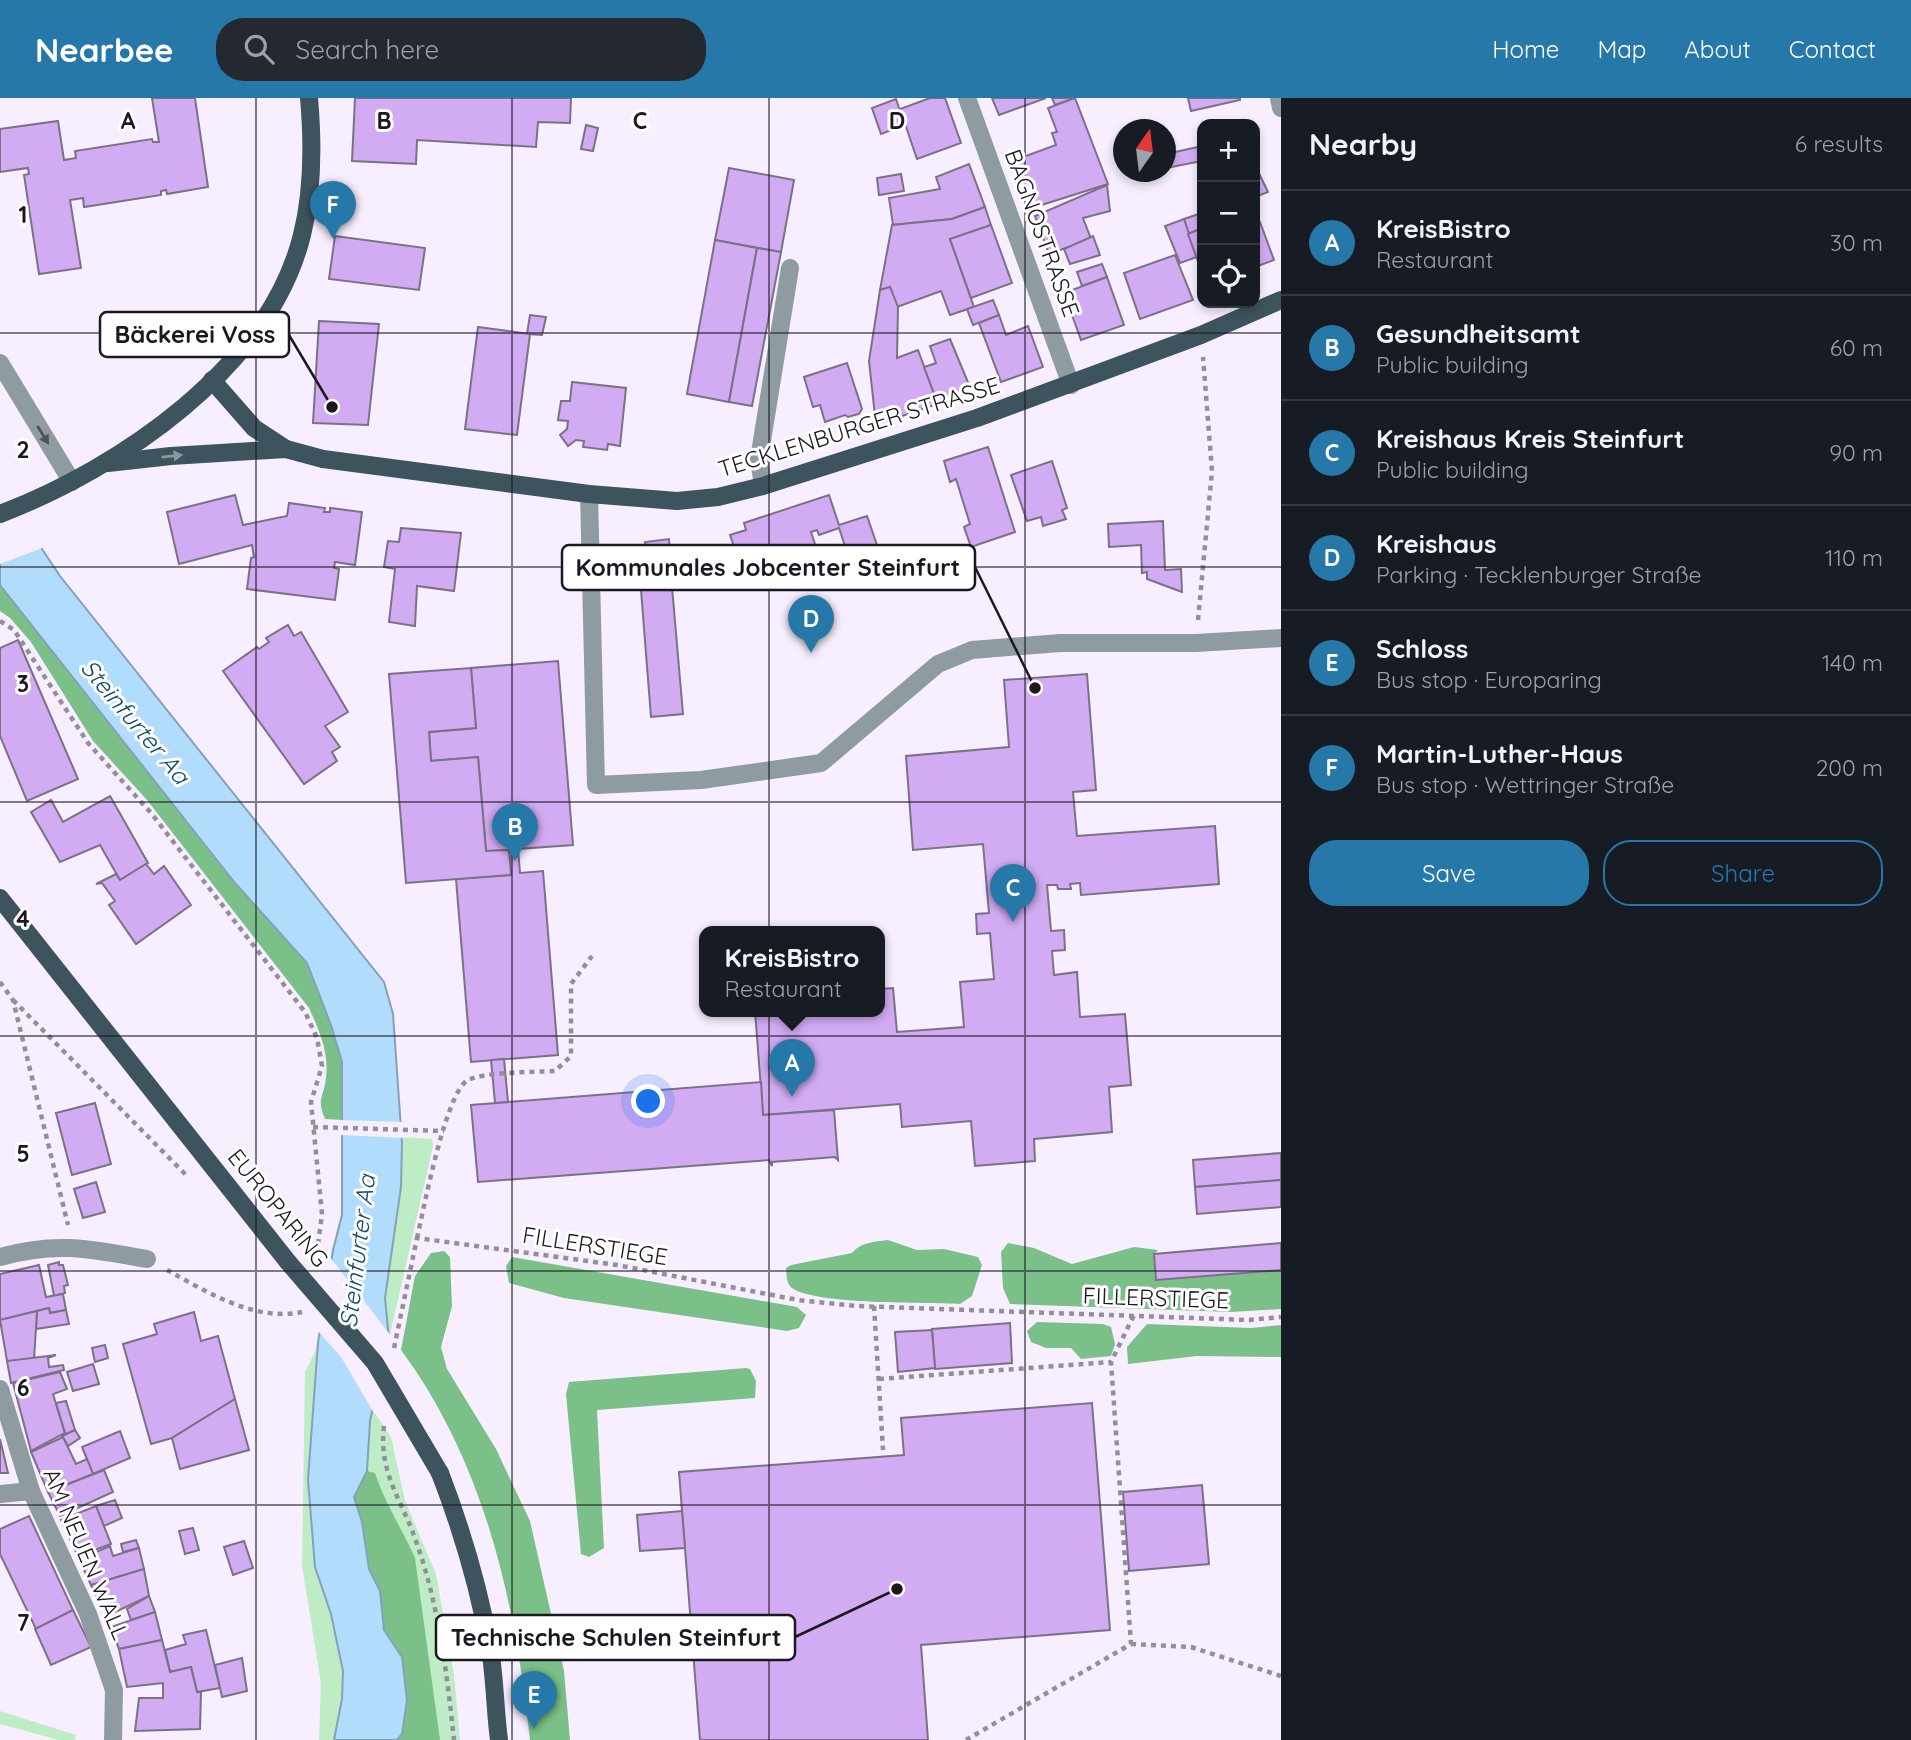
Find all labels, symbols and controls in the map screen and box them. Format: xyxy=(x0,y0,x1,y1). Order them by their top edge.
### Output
search box xyxy=(216,18,706,81)
text: Nearbee xyxy=(35,29,174,70)
icon: search xyxy=(240,30,278,68)
text: Search here xyxy=(296,33,439,66)
text: Home xyxy=(1492,34,1559,64)
text: Map xyxy=(1597,34,1646,64)
text: About xyxy=(1684,34,1751,64)
text: Contact xyxy=(1789,34,1876,64)
text: A xyxy=(121,106,136,135)
text: B xyxy=(376,106,392,135)
text: C xyxy=(633,106,647,135)
text: D xyxy=(889,106,905,135)
north arrow xyxy=(1113,119,1176,182)
map controls xyxy=(1197,119,1260,308)
button: + xyxy=(1197,119,1260,182)
text: Nearby xyxy=(1309,125,1417,163)
text: 6 results xyxy=(1795,129,1883,158)
street label: BAGNOSTRASSE xyxy=(999,145,1086,321)
pin: F xyxy=(310,181,356,239)
button: − xyxy=(1197,182,1260,245)
text: 1 xyxy=(19,200,27,229)
text: KreisBistro xyxy=(1376,212,1511,245)
text: A xyxy=(1325,228,1339,257)
text: 30 m xyxy=(1830,228,1883,257)
button: locate xyxy=(1197,245,1260,308)
text: Restaurant xyxy=(1376,245,1493,274)
callout: Bäckerei Voss xyxy=(100,312,289,357)
text: Gesundheitsamt xyxy=(1376,317,1581,350)
text: Bäckerei Voss xyxy=(115,319,275,349)
text: B xyxy=(1324,333,1340,362)
text: 60 m xyxy=(1830,333,1883,362)
text: Public building xyxy=(1376,350,1529,379)
street label: TECKLENBURGER STRASSE xyxy=(715,370,1003,483)
text: Kreishaus Kreis Steinfurt xyxy=(1376,422,1684,455)
one-way arrow xyxy=(37,426,50,445)
text: 2 xyxy=(16,435,30,464)
text: C xyxy=(1325,438,1339,467)
text: 90 m xyxy=(1829,438,1883,467)
one-way arrow xyxy=(161,450,183,461)
text: Public building xyxy=(1376,455,1529,484)
text: Kreishaus xyxy=(1376,527,1497,560)
text: D xyxy=(1324,543,1340,572)
text: 110 m xyxy=(1825,543,1883,572)
callout: Kommunales Jobcenter Steinfurt xyxy=(562,545,975,590)
text: Kommunales Jobcenter Steinfurt xyxy=(576,552,960,582)
text: Parking · Tecklenburger Straße xyxy=(1376,560,1702,589)
pin: D xyxy=(788,595,834,653)
text: Schloss xyxy=(1376,632,1468,665)
text: E xyxy=(1325,648,1339,677)
text: 140 m xyxy=(1822,648,1883,677)
water label: Steinfurter Aa xyxy=(75,653,198,791)
text: Bus stop · Europaring xyxy=(1376,665,1602,694)
text: 3 xyxy=(17,669,29,698)
text: Martin-Luther-Haus xyxy=(1376,737,1623,770)
text: F xyxy=(1326,753,1338,782)
text: 200 m xyxy=(1816,753,1883,782)
text: Bus stop · Wettringer Straße xyxy=(1376,770,1674,799)
pin: B xyxy=(492,803,538,861)
button: Save xyxy=(1309,840,1589,906)
button: Share xyxy=(1603,840,1883,906)
pin: C xyxy=(990,864,1036,922)
text: 4 xyxy=(16,904,30,933)
popup xyxy=(699,926,885,1017)
text: KreisBistro xyxy=(725,941,859,974)
text: Restaurant xyxy=(725,974,842,1003)
pin: A xyxy=(769,1039,815,1097)
your location xyxy=(631,1084,665,1118)
text: 5 xyxy=(16,1139,30,1168)
street label: EUROPARING xyxy=(222,1143,335,1273)
water label: Steinfurter Aa xyxy=(333,1171,381,1329)
street label: FILLERSTIEGE xyxy=(521,1220,670,1271)
street label: FILLERSTIEGE xyxy=(1082,1280,1230,1315)
text: 6 xyxy=(17,1373,29,1402)
street label: AM NEUEN WALL xyxy=(37,1464,136,1644)
text: 7 xyxy=(17,1608,30,1637)
callout: Technische Schulen Steinfurt xyxy=(436,1615,795,1660)
text: Technische Schulen Steinfurt xyxy=(450,1622,782,1652)
pin: E xyxy=(511,1671,557,1729)

